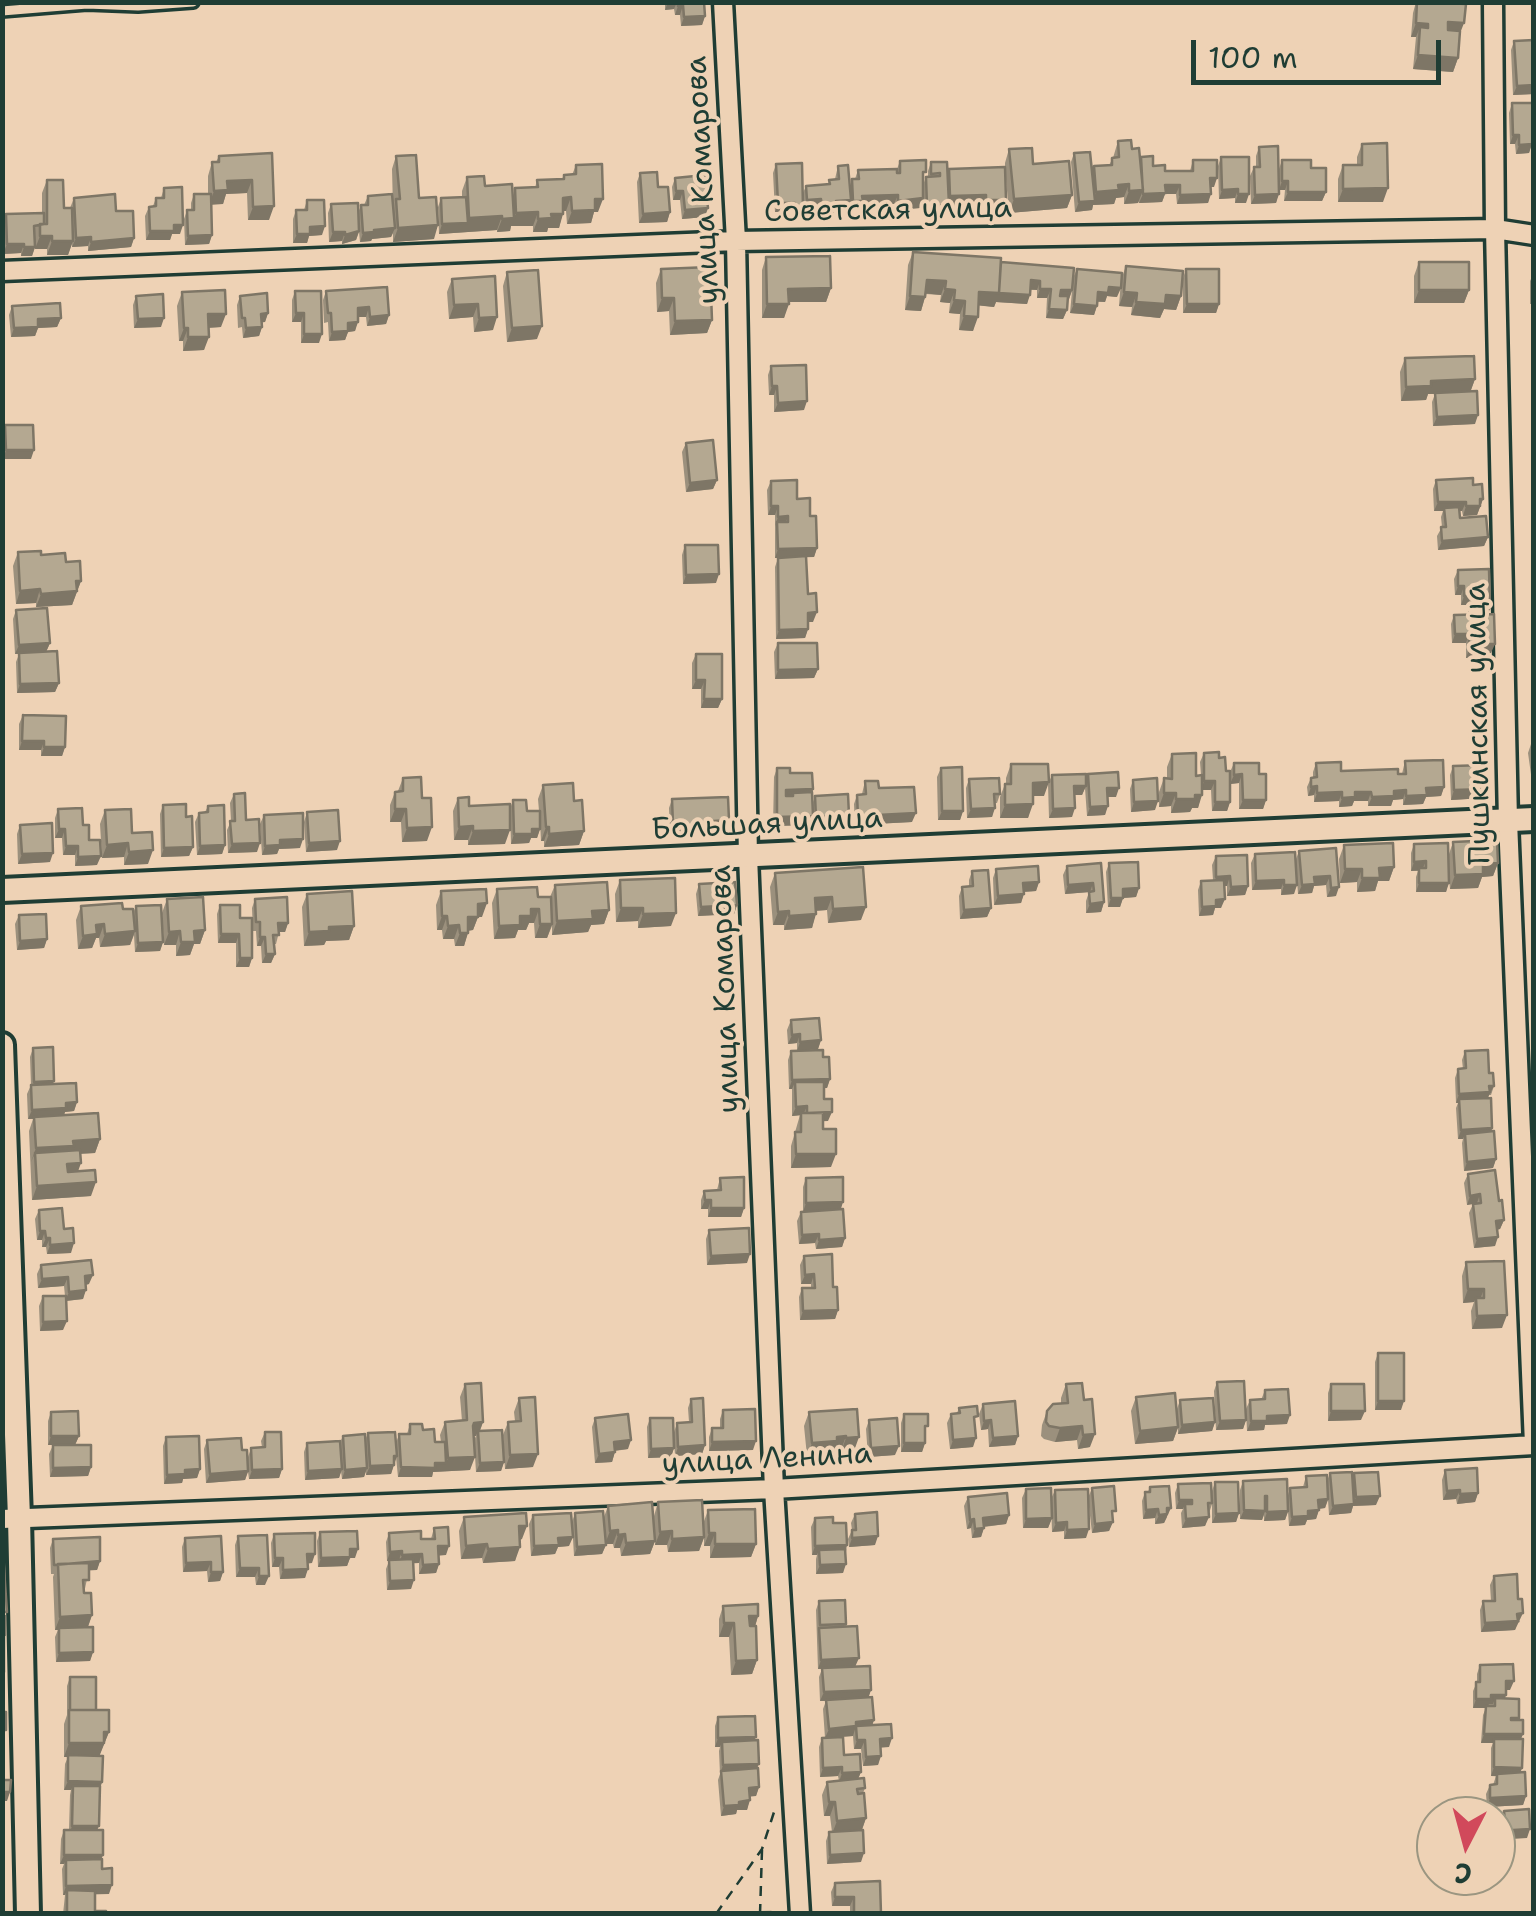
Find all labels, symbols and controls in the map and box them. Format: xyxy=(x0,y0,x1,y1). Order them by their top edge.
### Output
scale bar xyxy=(1196,20,1446,82)
text: 100 m xyxy=(1208,37,1298,78)
street label: улица Комарова xyxy=(680,55,728,305)
street label: Советская улица xyxy=(764,191,1012,231)
street label: Пушкинская улица xyxy=(1459,583,1499,865)
street label: Большая улица xyxy=(651,801,883,849)
street label: улица Комарова xyxy=(704,864,748,1114)
street label: улица Ленина xyxy=(661,1437,873,1483)
north arrow xyxy=(1416,1796,1516,1896)
text: С xyxy=(1453,1854,1474,1894)

